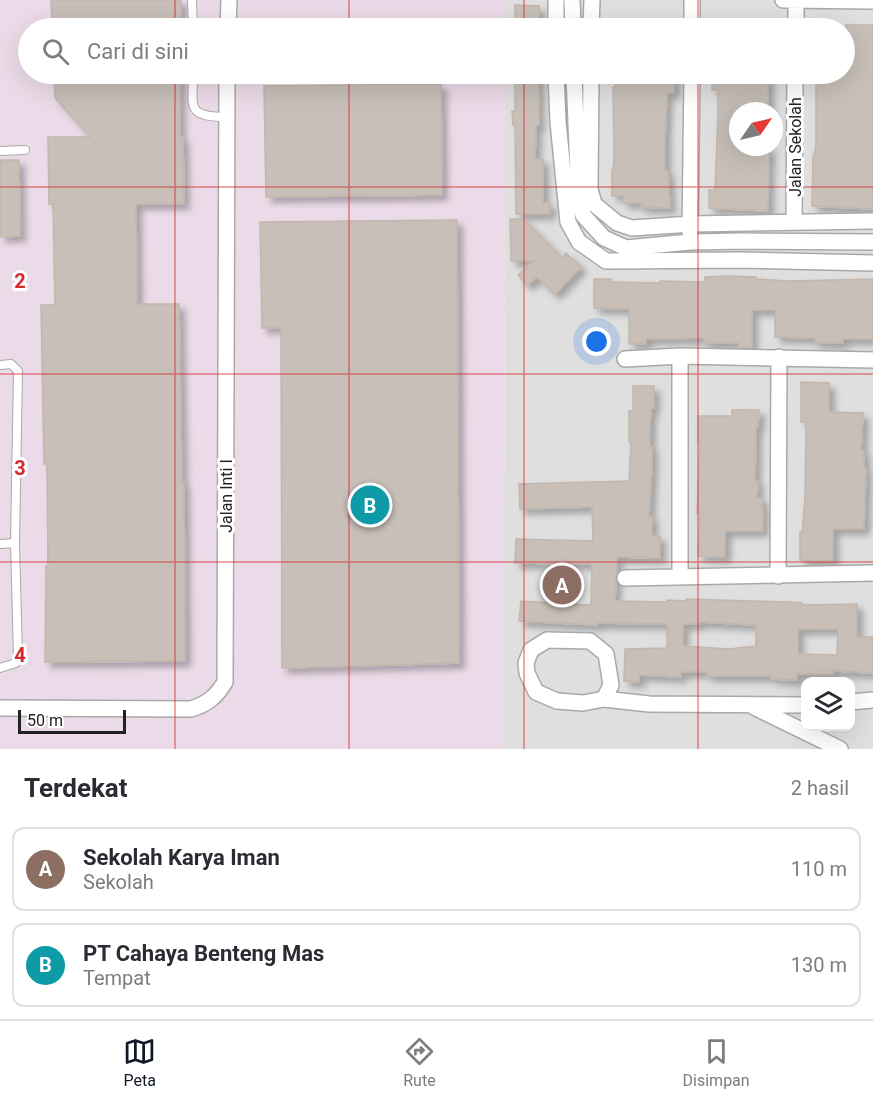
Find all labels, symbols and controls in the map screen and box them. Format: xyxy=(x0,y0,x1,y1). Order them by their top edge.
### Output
search box xyxy=(18,18,855,84)
icon: search xyxy=(39,35,72,68)
text: Cari di sini xyxy=(87,39,189,64)
street label: Jalan Sekolah xyxy=(786,97,805,197)
north arrow xyxy=(729,102,783,156)
text: 2 xyxy=(14,269,26,293)
your location xyxy=(582,327,611,356)
text: 3 xyxy=(14,456,26,480)
street label: Jalan Inti I xyxy=(217,459,236,533)
pin: B xyxy=(350,482,389,528)
pin: A xyxy=(542,562,582,608)
text: 4 xyxy=(14,643,26,667)
map controls xyxy=(801,677,855,731)
button: layers xyxy=(801,677,855,731)
scale bar xyxy=(18,707,126,734)
text: 50 m xyxy=(27,711,63,730)
text: Terdekat xyxy=(24,773,128,803)
text: 2 hasil xyxy=(791,776,849,800)
text: Sekolah Karya Iman xyxy=(83,845,280,870)
text: A xyxy=(39,857,52,881)
text: 110 m xyxy=(791,857,847,881)
text: Sekolah xyxy=(83,870,154,894)
text: PT Cahaya Benteng Mas xyxy=(83,941,324,966)
text: B xyxy=(39,953,52,977)
text: 130 m xyxy=(791,953,847,977)
text: Tempat xyxy=(83,966,151,990)
tab: Peta xyxy=(123,1035,156,1090)
tab: Rute xyxy=(403,1035,436,1090)
tab: Disimpan xyxy=(683,1035,750,1090)

